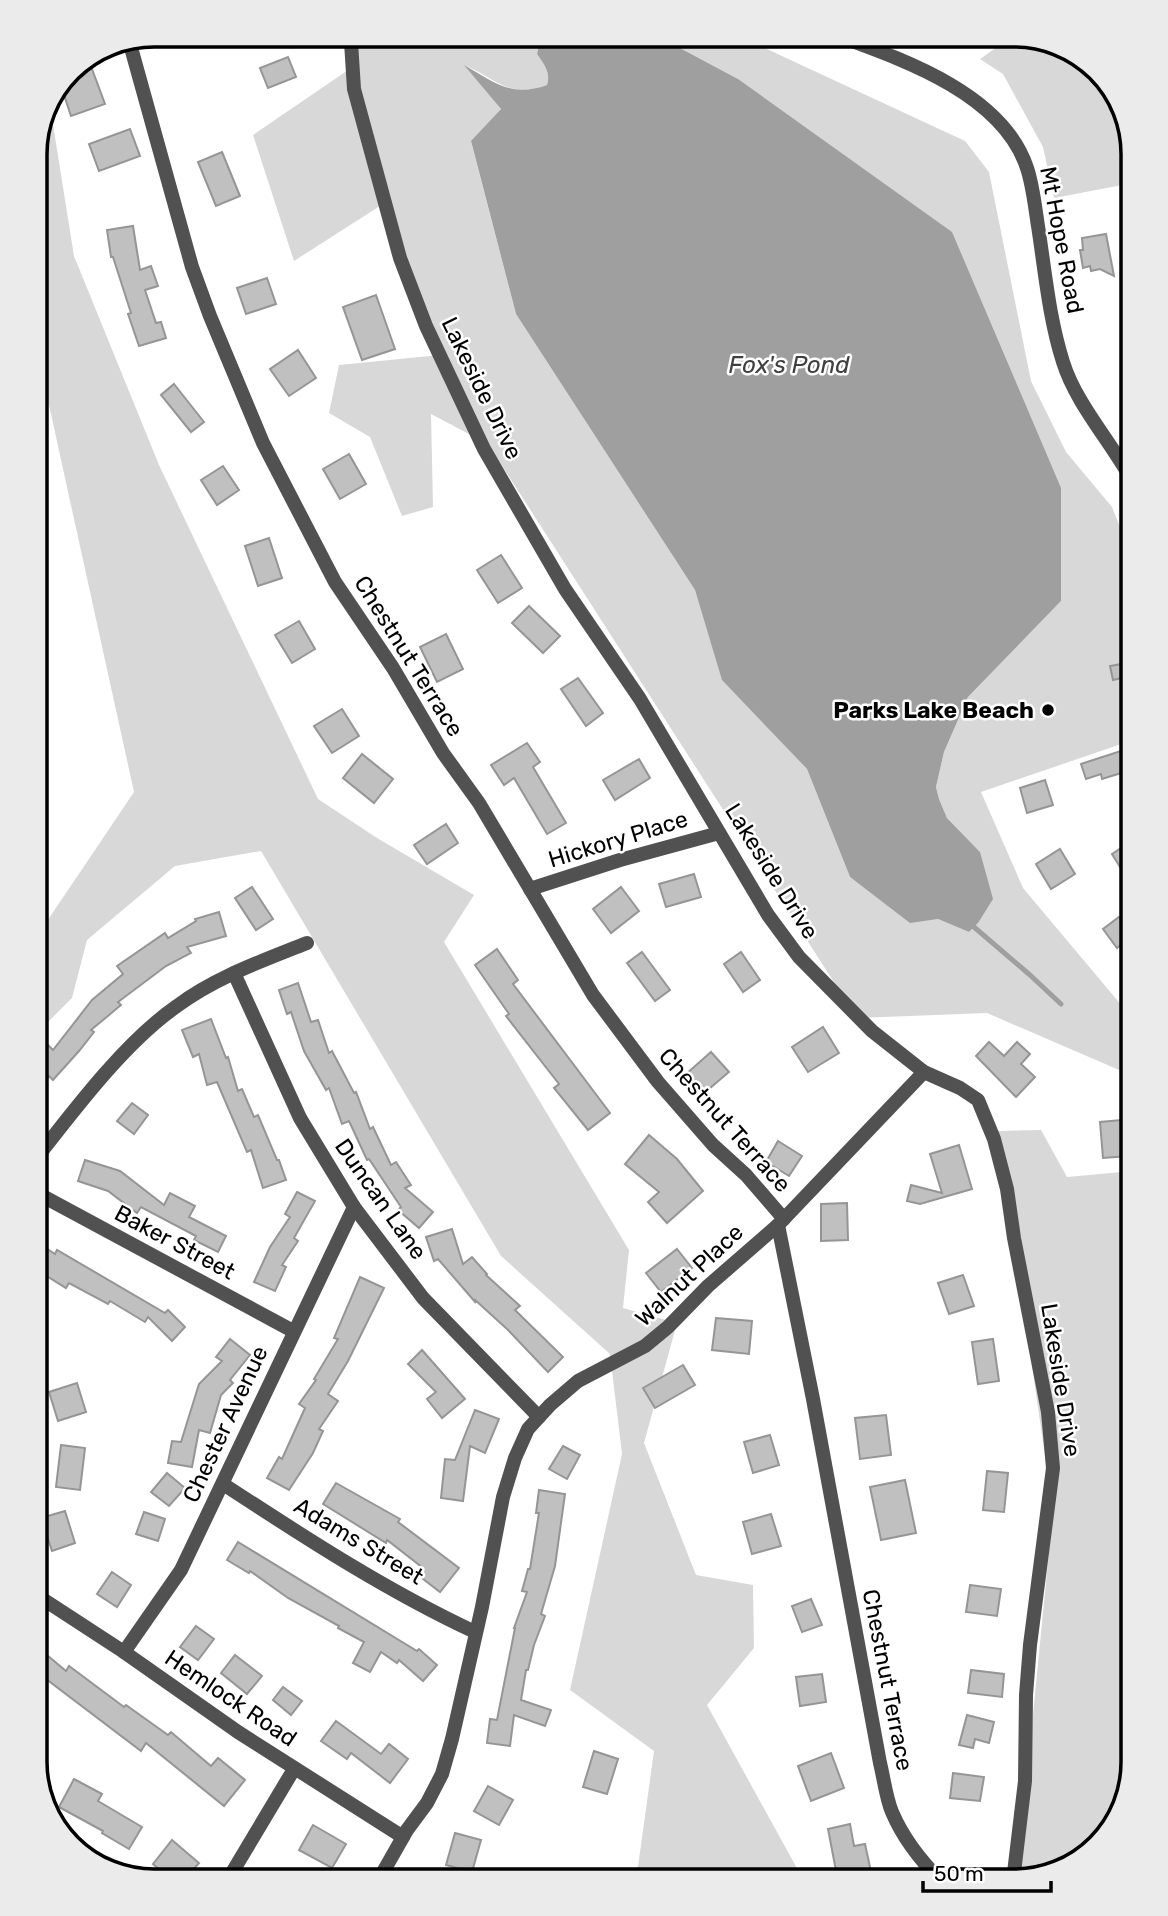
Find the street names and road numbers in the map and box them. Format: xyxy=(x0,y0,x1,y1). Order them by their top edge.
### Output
street label: Mt Hope Road xyxy=(1034,164,1090,316)
street label: Lakeside Drive xyxy=(436,312,528,464)
street label: Chestnut Terrace xyxy=(348,570,470,742)
street label: Lakeside Drive xyxy=(719,798,825,944)
street label: Hickory Place xyxy=(545,805,691,873)
street label: Chestnut Terrace xyxy=(653,1042,797,1198)
street label: Duncan Lane xyxy=(329,1133,433,1265)
street label: Baker Street xyxy=(110,1199,240,1285)
street label: Walnut Place xyxy=(629,1218,749,1332)
street label: Lakeside Drive xyxy=(1035,1301,1087,1459)
street label: Chester Avenue xyxy=(176,1341,274,1507)
street label: Adams Street xyxy=(289,1491,429,1591)
street label: Chestnut Terrace xyxy=(857,1587,919,1773)
street label: Hemlock Road xyxy=(160,1644,302,1752)

